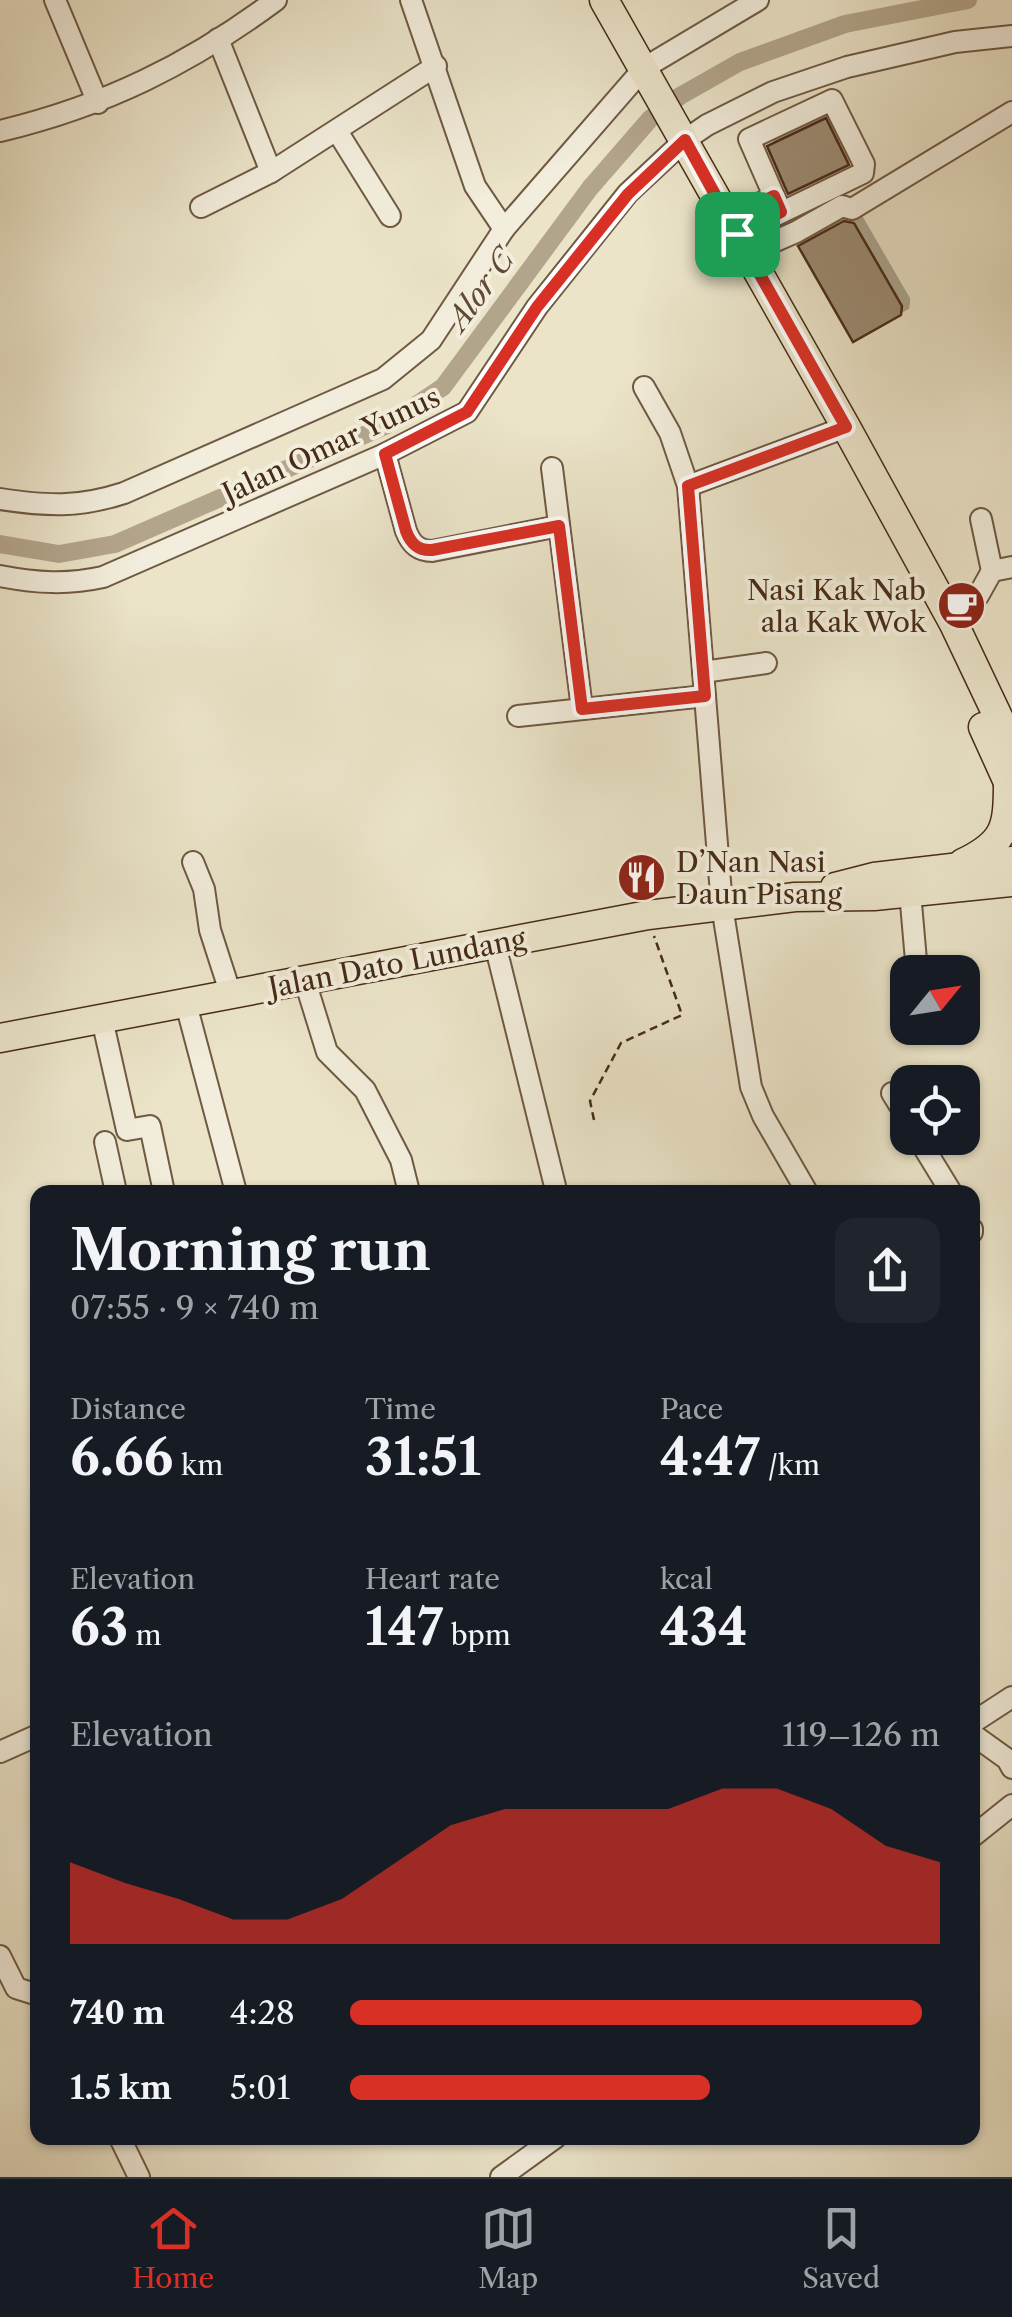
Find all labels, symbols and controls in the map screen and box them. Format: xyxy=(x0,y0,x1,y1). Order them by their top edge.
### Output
pin xyxy=(695,192,780,277)
icon: arrive xyxy=(710,207,765,262)
water label: Alor C xyxy=(437,239,525,340)
street label: Jalan Omar Yunus xyxy=(213,380,445,512)
place label: Nasi Kak Nab ala Kak Wok xyxy=(747,573,928,639)
cafe icon: Nasi Kak Nab ala Kak Wok xyxy=(935,580,987,632)
place label: D’Nan Nasi Daun Pisang xyxy=(676,845,842,911)
restaurant icon: D’Nan Nasi Daun Pisang xyxy=(615,852,667,904)
street label: Jalan Dato Lundang xyxy=(261,921,529,1005)
north arrow xyxy=(890,955,980,1045)
map controls xyxy=(890,955,980,1155)
button: locate xyxy=(890,1065,980,1155)
text: Morning run xyxy=(70,1217,431,1284)
button: share xyxy=(835,1218,940,1323)
text: 07:55 · 9 × 740 m xyxy=(70,1288,319,1327)
text: Distance xyxy=(70,1392,186,1426)
text: Time xyxy=(365,1392,436,1426)
text: Pace xyxy=(660,1392,723,1426)
text: 6.66 xyxy=(70,1426,173,1488)
text: 31:51 xyxy=(365,1426,481,1488)
text: 4:47 xyxy=(660,1426,760,1488)
text: km xyxy=(173,1448,223,1482)
text: /km xyxy=(760,1448,820,1482)
text: Elevation xyxy=(70,1562,195,1596)
text: Heart rate xyxy=(365,1562,500,1596)
text: kcal xyxy=(660,1562,713,1596)
text: 63 xyxy=(70,1596,128,1658)
text: 147 xyxy=(365,1596,443,1658)
text: 434 xyxy=(660,1596,748,1658)
text: m xyxy=(128,1618,162,1652)
text: bpm xyxy=(443,1618,511,1652)
text: Elevation xyxy=(70,1715,213,1754)
text: 119–126 m xyxy=(782,1715,940,1754)
text: 740 m xyxy=(70,1993,165,2032)
text: 4:28 xyxy=(230,1993,295,2032)
text: 1.5 km xyxy=(70,2068,172,2107)
text: 5:01 xyxy=(230,2068,290,2107)
tab: Home xyxy=(132,2201,214,2295)
tab: Map xyxy=(478,2201,538,2295)
tab: Saved xyxy=(802,2201,880,2295)

